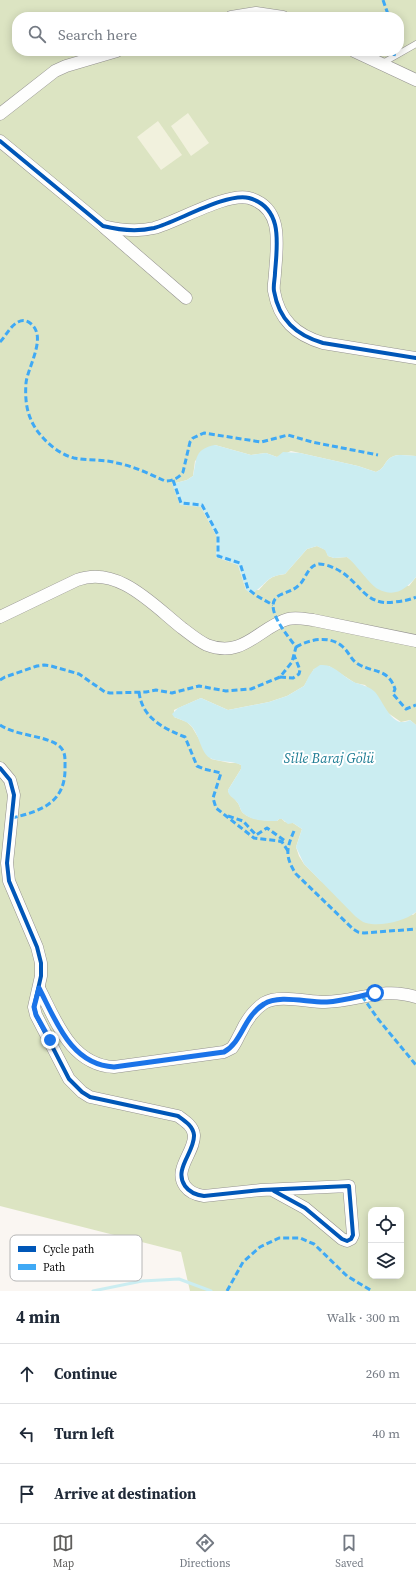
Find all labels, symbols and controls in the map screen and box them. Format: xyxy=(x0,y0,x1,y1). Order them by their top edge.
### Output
search box xyxy=(12,12,404,56)
icon: search xyxy=(26,23,48,45)
text: Search here xyxy=(58,24,137,45)
water label: Sille Baraj Gölü xyxy=(284,748,374,768)
route start xyxy=(366,984,384,1002)
route end xyxy=(41,1031,59,1049)
map controls xyxy=(368,1207,404,1279)
button: locate xyxy=(368,1207,404,1243)
legend xyxy=(10,1235,142,1281)
text: Cycle path xyxy=(43,1242,95,1257)
button: layers xyxy=(368,1243,404,1279)
text: Path xyxy=(43,1260,66,1275)
text: 4 min xyxy=(16,1305,60,1329)
text: Walk · 300 m xyxy=(327,1309,400,1326)
icon: ahead xyxy=(16,1363,38,1385)
text: Continue xyxy=(54,1363,117,1384)
text: 260 m xyxy=(366,1365,400,1382)
icon: left xyxy=(16,1423,38,1445)
text: Turn left xyxy=(54,1423,114,1444)
text: 40 m xyxy=(372,1425,400,1442)
icon: arrive xyxy=(16,1483,38,1505)
text: Arrive at destination xyxy=(54,1483,196,1504)
tab: Map xyxy=(52,1532,74,1571)
tab: Directions xyxy=(179,1532,230,1571)
tab: Saved xyxy=(335,1532,364,1571)

